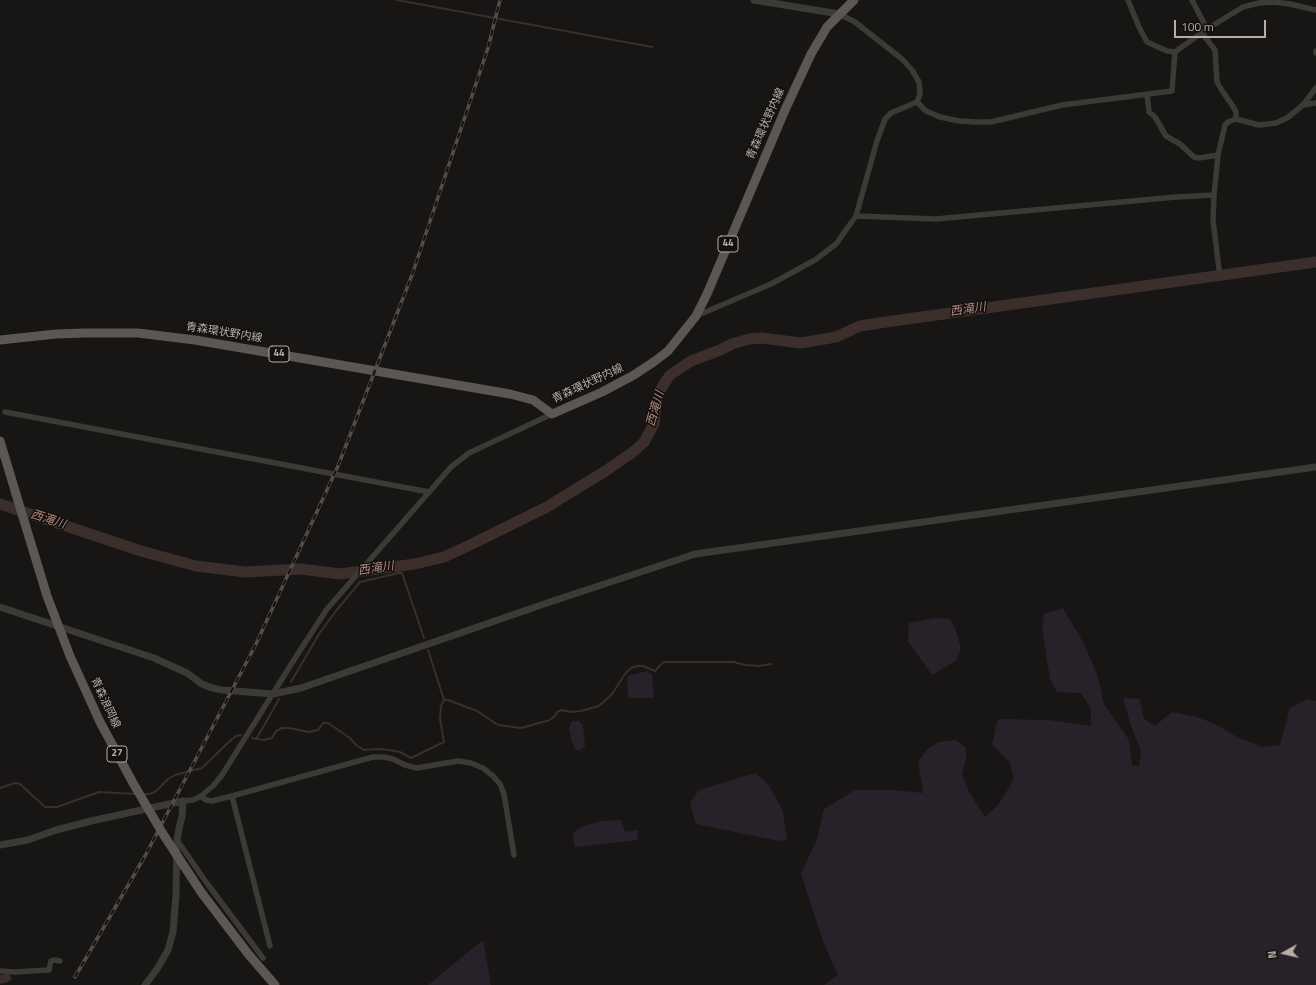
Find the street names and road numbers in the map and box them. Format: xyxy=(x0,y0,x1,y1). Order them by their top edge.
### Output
street label: 青森環状野内線 xyxy=(744,86,788,162)
road number: 44 xyxy=(718,236,738,252)
street label: 青森環状野内線 xyxy=(185,320,263,346)
road number: 44 xyxy=(269,346,289,362)
street label: 青森環状野内線 xyxy=(550,362,626,406)
street label: 青森浪岡線 xyxy=(87,675,123,731)
road number: 27 xyxy=(107,746,127,762)

